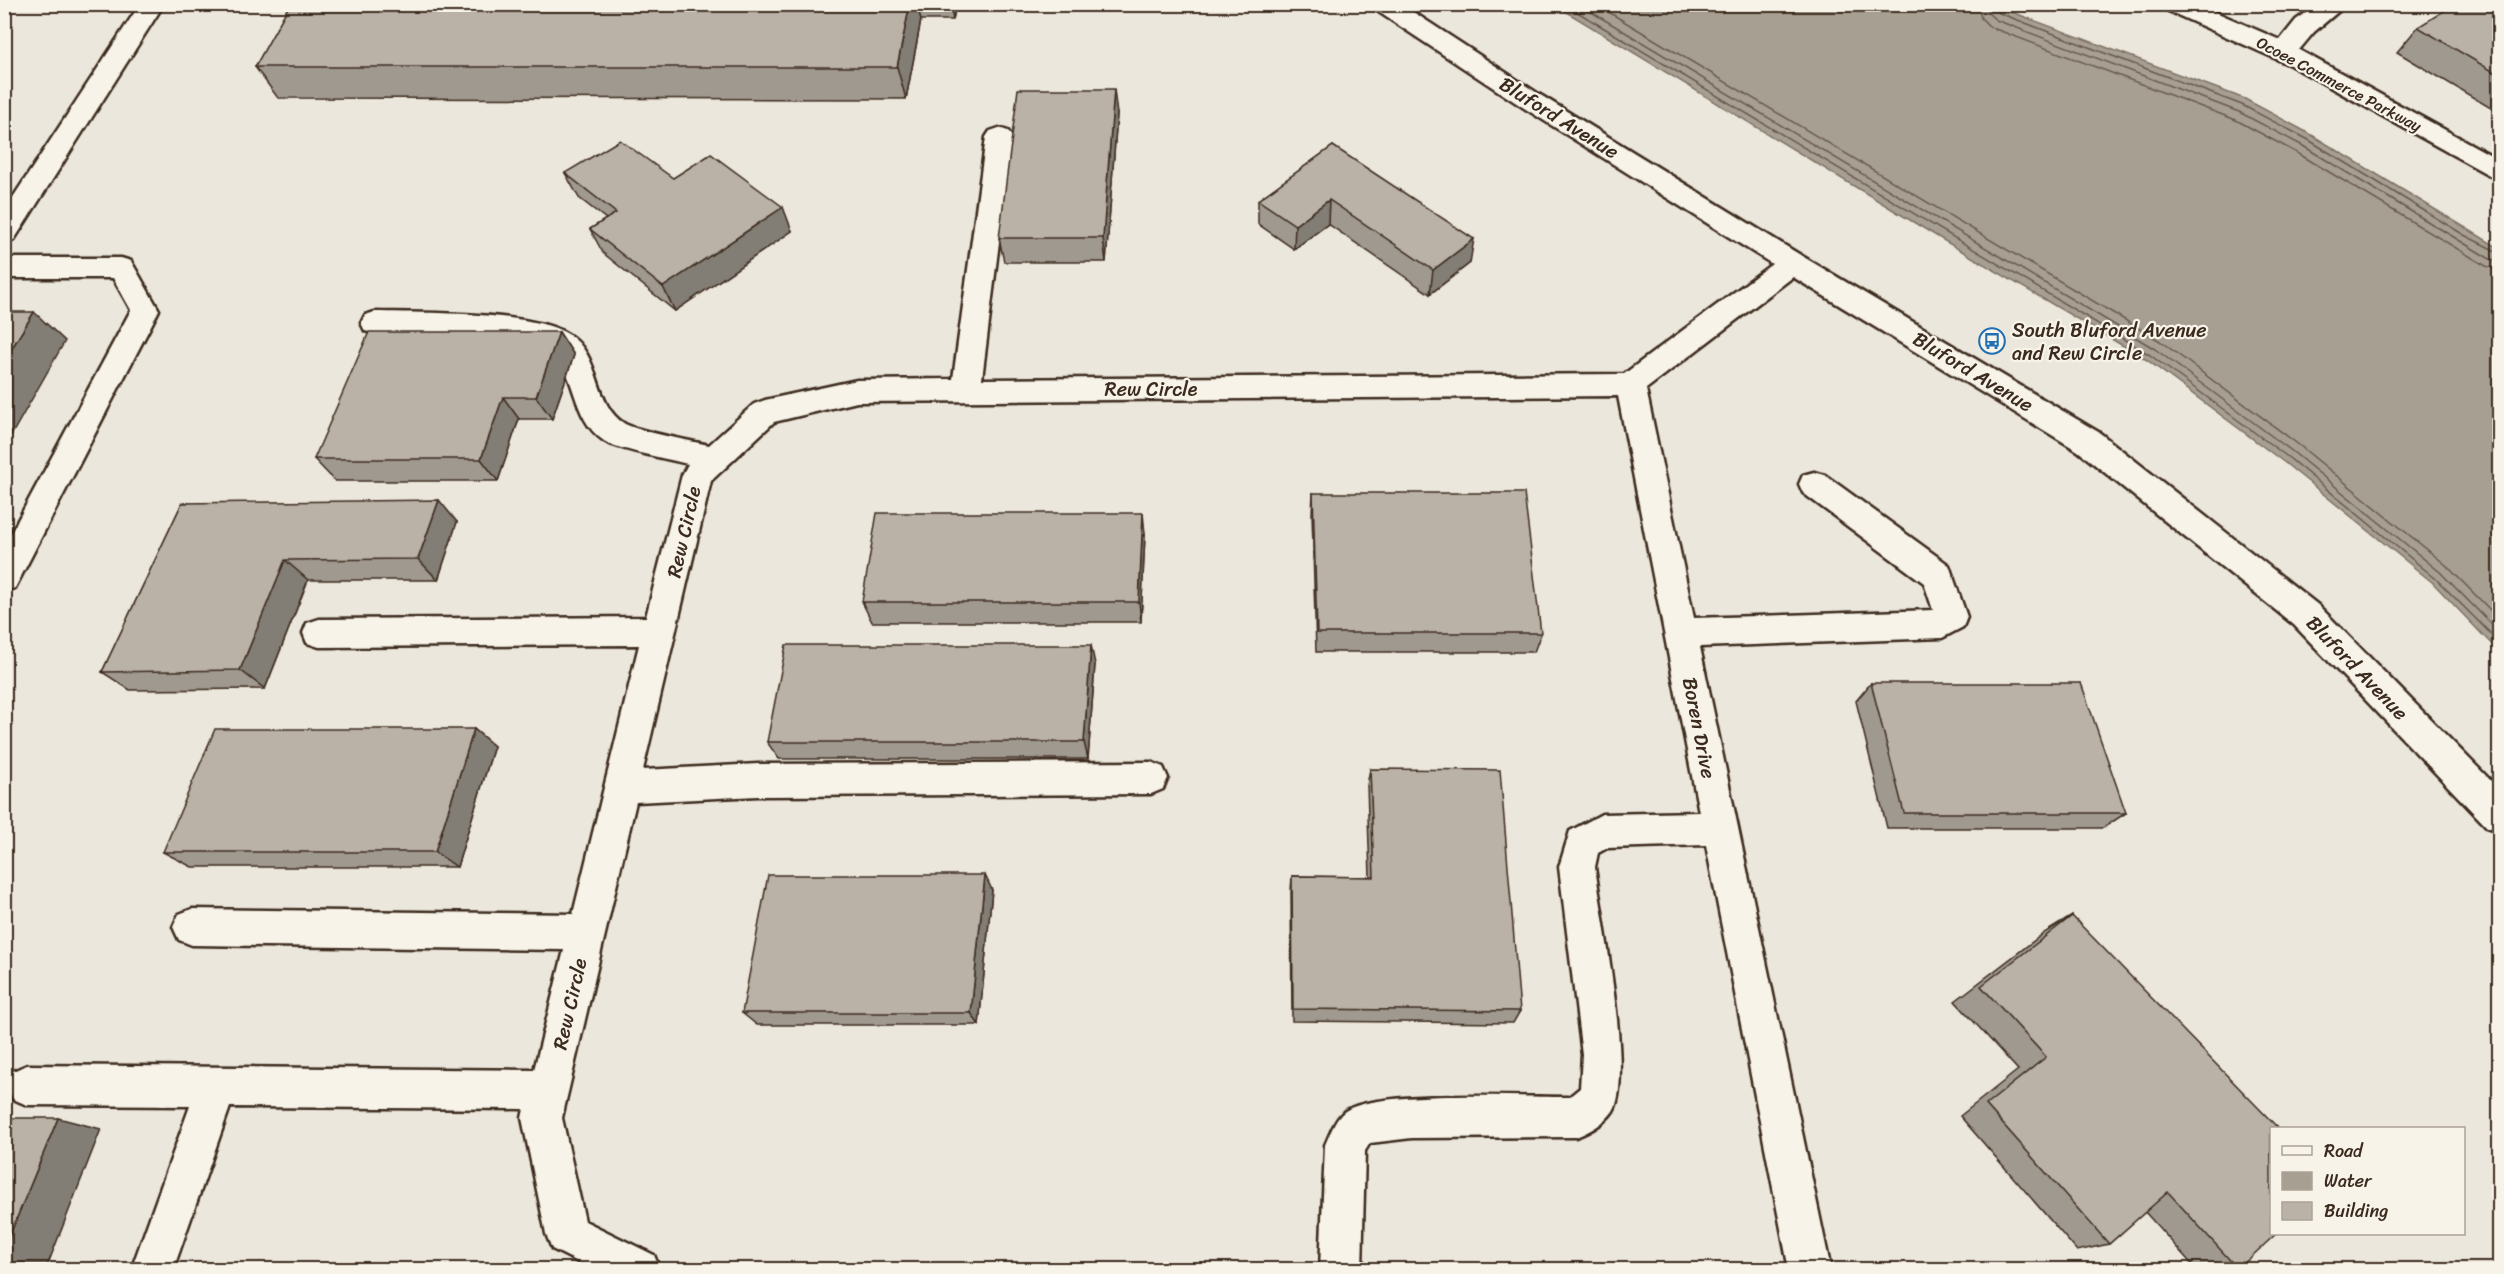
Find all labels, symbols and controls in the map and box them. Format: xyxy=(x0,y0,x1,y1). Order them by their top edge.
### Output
street label: Ocoee Commerce Parkway xyxy=(2251,28,2428,140)
street label: Bluford Avenue xyxy=(1492,67,1626,169)
place label: South Bluford Avenue and Rew Circle xyxy=(2012,313,2207,371)
street label: Bluford Avenue xyxy=(1906,322,2040,422)
bus stop icon: South Bluford Avenue and Rew Circle xyxy=(1977,326,2007,356)
street label: Rew Circle xyxy=(1105,372,1198,407)
street label: Rew Circle xyxy=(656,482,712,581)
street label: Bluford Avenue xyxy=(2297,607,2417,729)
street label: Boren Drive xyxy=(1672,674,1726,782)
street label: Rew Circle xyxy=(542,954,598,1053)
legend xyxy=(2270,1127,2465,1235)
text: Road xyxy=(2324,1135,2364,1167)
text: Water xyxy=(2324,1165,2373,1197)
text: Building xyxy=(2324,1195,2388,1227)

